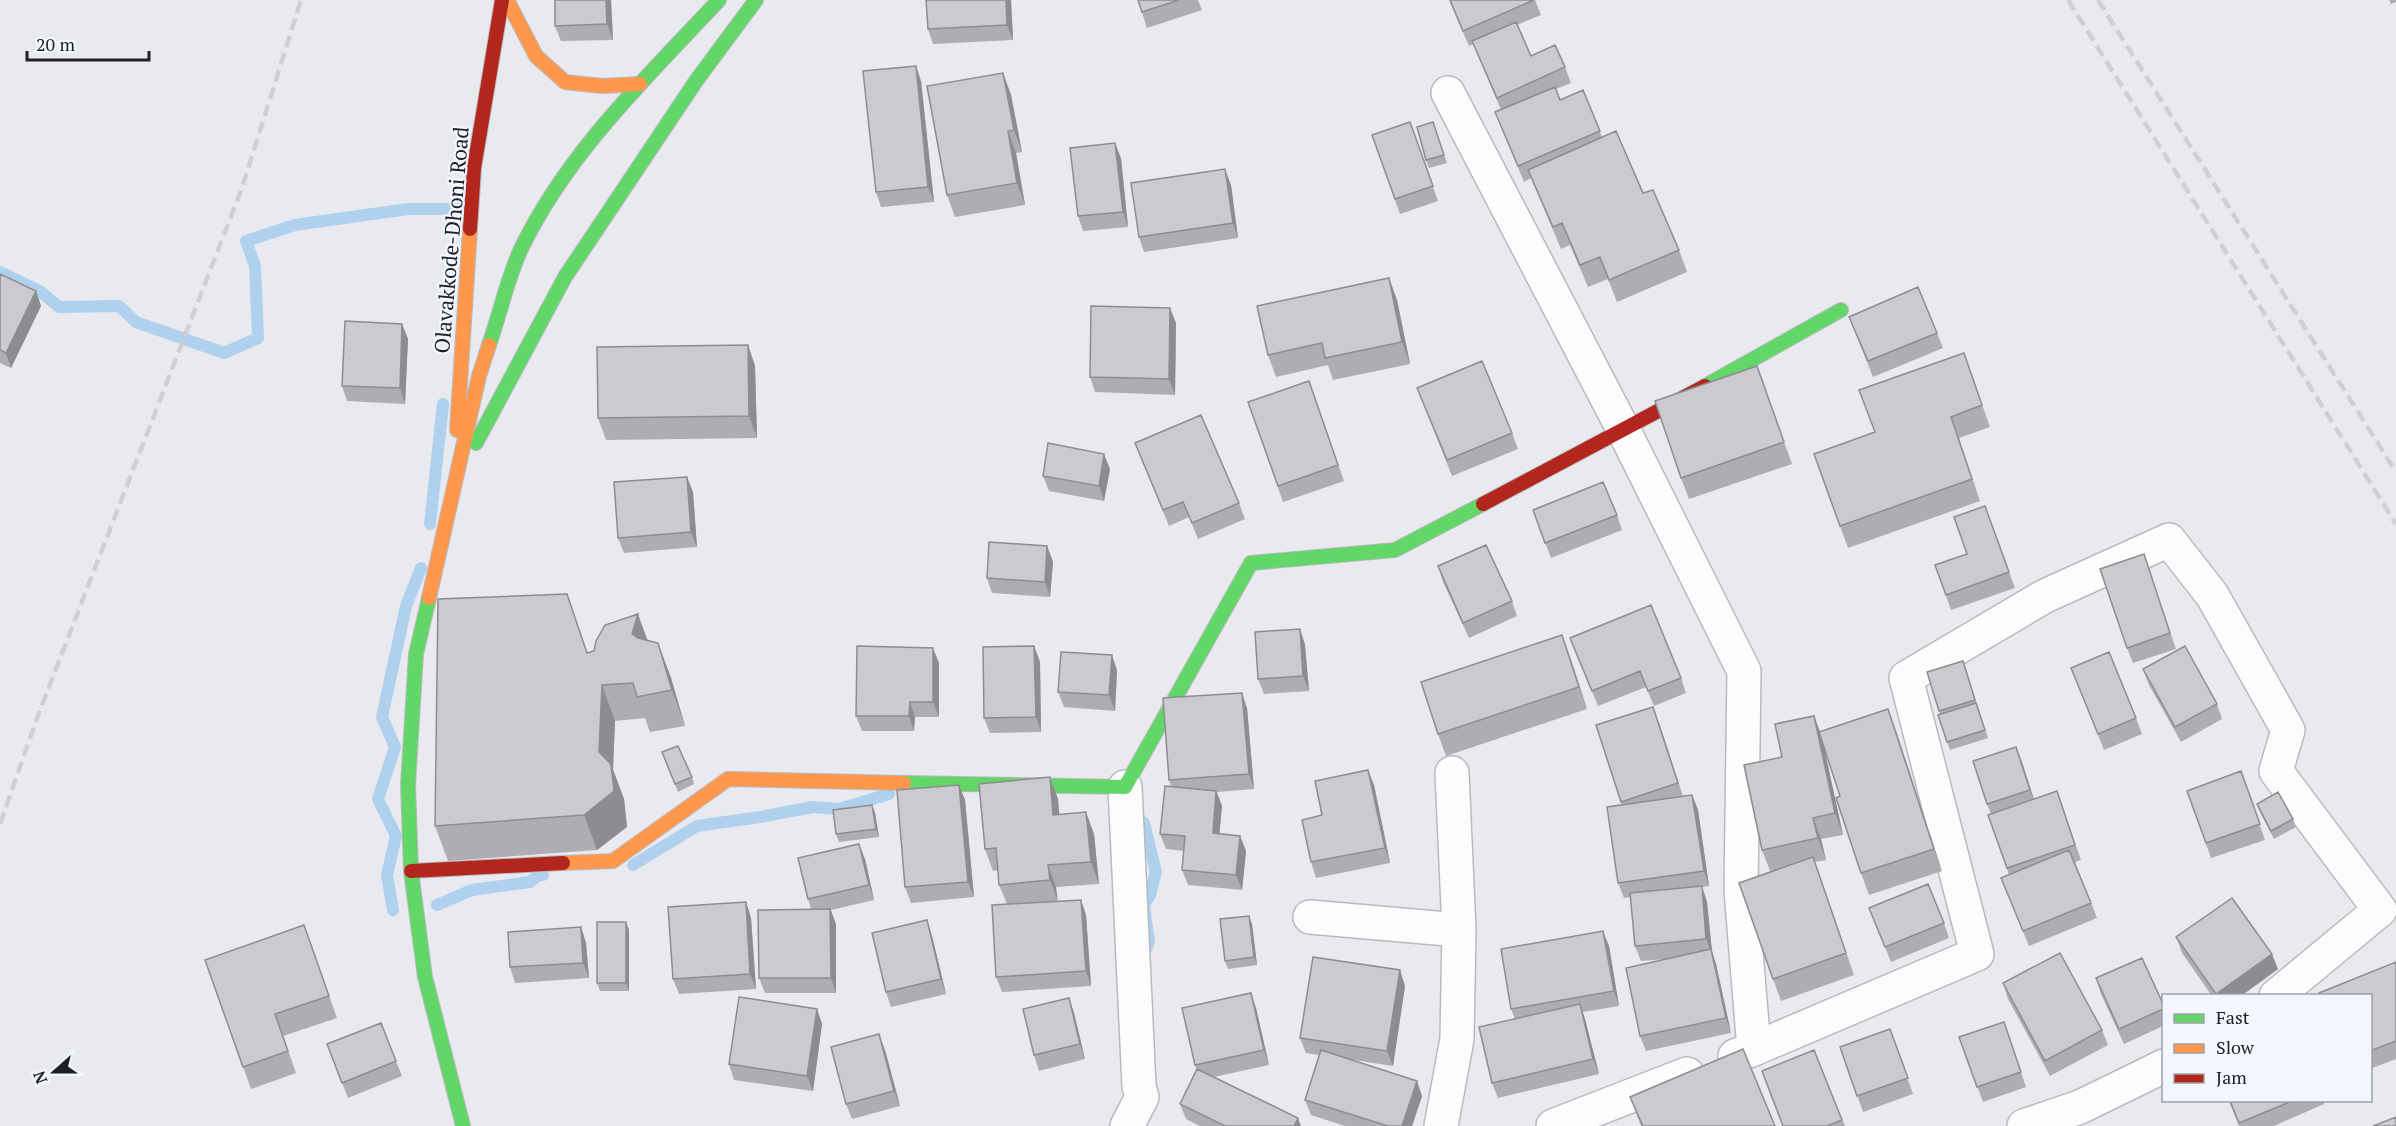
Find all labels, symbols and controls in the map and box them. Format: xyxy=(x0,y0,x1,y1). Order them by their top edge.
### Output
scale bar xyxy=(27,24,148,62)
text: 20 m xyxy=(36,32,76,56)
street label: Olavakkode-Dhoni Road xyxy=(427,125,475,355)
legend xyxy=(2162,994,2372,1102)
text: Fast xyxy=(2216,1005,2250,1029)
text: Slow xyxy=(2216,1035,2255,1059)
north arrow xyxy=(24,1042,84,1102)
text: Jam xyxy=(2216,1065,2247,1089)
text: N xyxy=(28,1068,52,1087)

